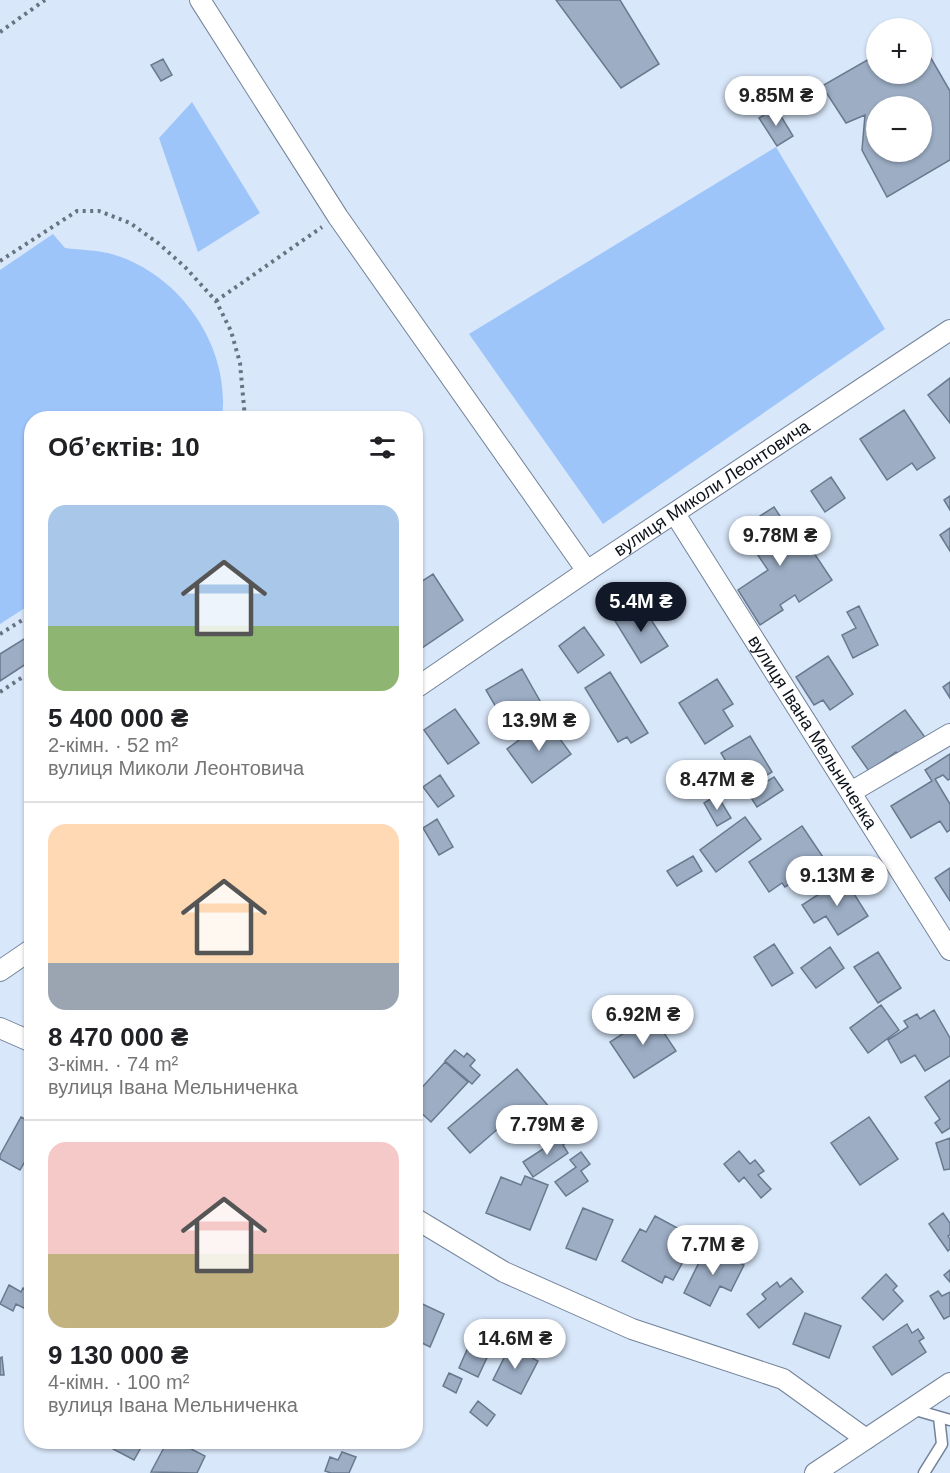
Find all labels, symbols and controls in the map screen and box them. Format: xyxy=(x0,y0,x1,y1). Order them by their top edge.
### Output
map controls xyxy=(866,18,932,162)
button: + xyxy=(866,18,932,84)
pin: 9.85M ₴ xyxy=(721,76,831,127)
text: 9.85M ₴ xyxy=(739,84,813,106)
button: − xyxy=(866,96,932,162)
street label: вулиця Миколи Леонтовича xyxy=(610,415,814,560)
icon: filters xyxy=(366,431,399,464)
text: Об’єктів: 10 xyxy=(48,432,200,462)
pin: 9.78M ₴ xyxy=(725,516,835,567)
text: 9.78M ₴ xyxy=(743,524,817,546)
icon: home xyxy=(170,544,278,652)
pin: 5.4M ₴ xyxy=(592,582,690,633)
text: 5.4M ₴ xyxy=(609,590,673,612)
street label: вулиця Івана Мельниченка xyxy=(744,632,882,834)
pin: 13.9M ₴ xyxy=(484,701,594,752)
text: 5 400 000 ₴ xyxy=(48,703,188,733)
text: 13.9M ₴ xyxy=(502,709,576,731)
text: 2-кімн. · 52 m² xyxy=(48,734,178,756)
text: вулиця Миколи Леонтовича xyxy=(48,757,304,779)
pin: 8.47M ₴ xyxy=(662,760,772,811)
text: 8.47M ₴ xyxy=(680,768,754,790)
pin: 9.13M ₴ xyxy=(782,856,892,907)
icon: home xyxy=(170,863,278,971)
text: 9.13M ₴ xyxy=(800,864,874,886)
pin: 6.92M ₴ xyxy=(588,995,698,1046)
text: 6.92M ₴ xyxy=(606,1003,680,1025)
text: 8 470 000 ₴ xyxy=(48,1022,188,1052)
text: 3-кімн. · 74 m² xyxy=(48,1053,178,1075)
text: вулиця Івана Мельниченка xyxy=(48,1076,298,1098)
pin: 7.79M ₴ xyxy=(492,1105,602,1156)
text: 7.79M ₴ xyxy=(510,1113,584,1135)
icon: home xyxy=(170,1181,278,1289)
pin: 7.7M ₴ xyxy=(664,1225,762,1276)
text: 7.7M ₴ xyxy=(681,1233,745,1255)
pin: 14.6M ₴ xyxy=(460,1319,570,1370)
text: 14.6M ₴ xyxy=(478,1327,552,1349)
text: 9 130 000 ₴ xyxy=(48,1340,188,1370)
text: 4-кімн. · 100 m² xyxy=(48,1371,189,1393)
text: вулиця Івана Мельниченка xyxy=(48,1394,298,1416)

